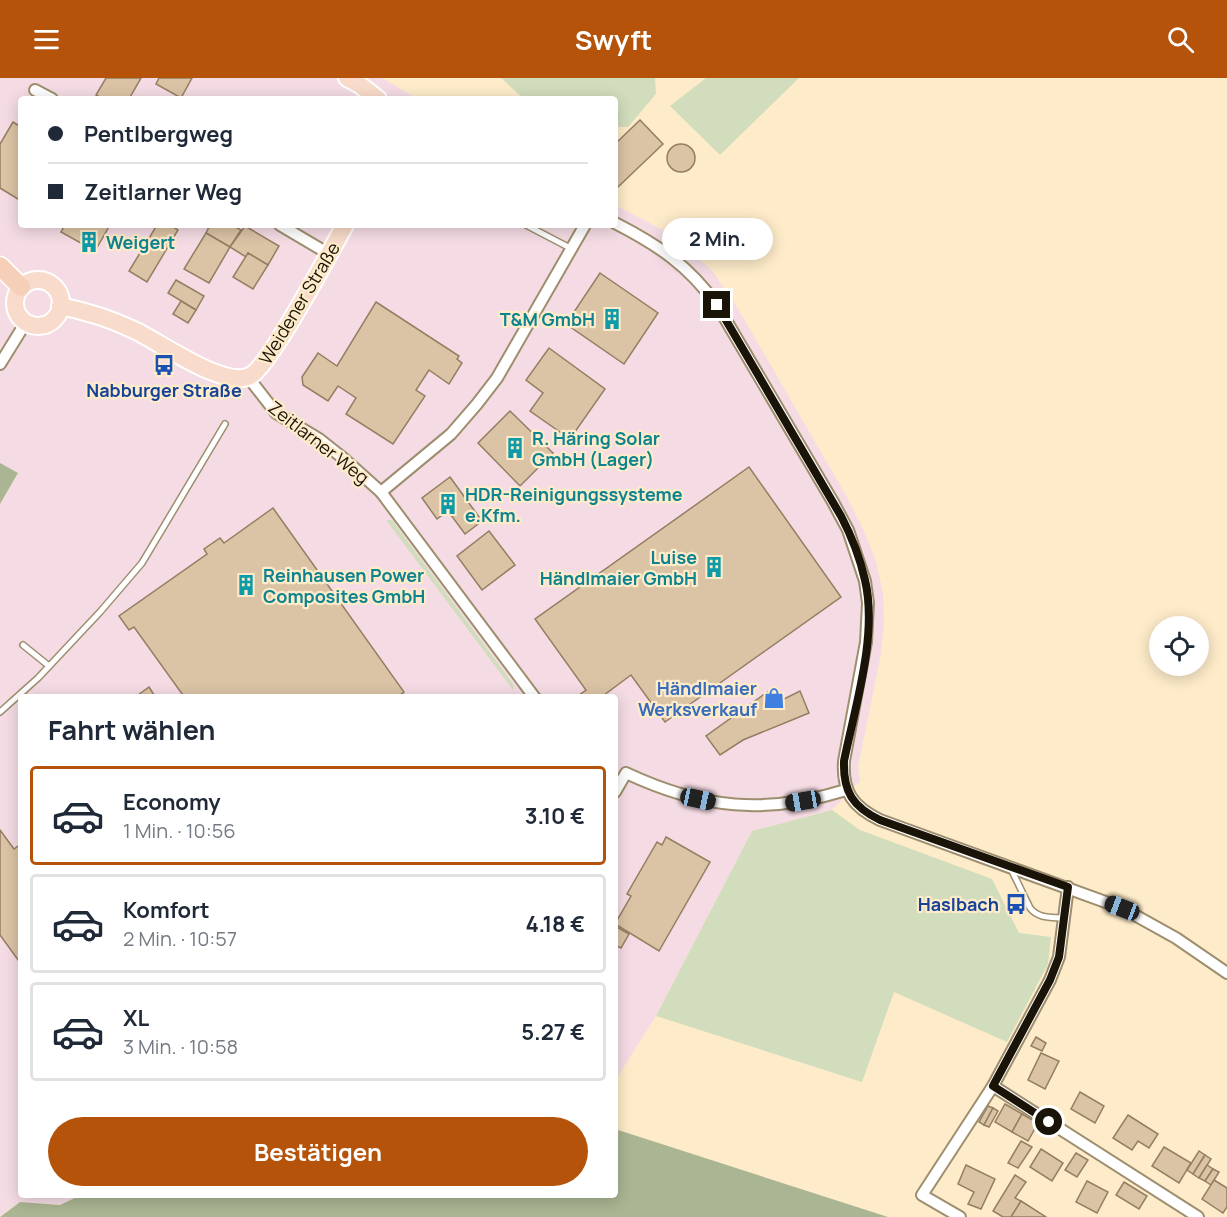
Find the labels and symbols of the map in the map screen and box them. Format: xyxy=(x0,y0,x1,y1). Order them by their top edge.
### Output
callout: 2 Min. xyxy=(662,218,772,260)
building icon: Weigert xyxy=(77,230,101,254)
place label: Weigert xyxy=(106,230,175,254)
street label: Weidener Straße xyxy=(253,238,345,368)
route end xyxy=(703,291,730,318)
place label: T&M GmbH xyxy=(500,307,595,331)
building icon: T&M GmbH xyxy=(600,307,624,331)
bus stop icon: Nabburger Straße xyxy=(152,353,176,377)
place label: Nabburger Straße xyxy=(86,378,242,402)
street label: Zeitlarner Weg xyxy=(264,395,374,489)
place label: R. Häring Solar GmbH (Lager) xyxy=(532,426,660,471)
building icon: R. Häring Solar GmbH (Lager) xyxy=(503,436,527,460)
place label: HDR-Reinigungssysteme e.Kfm. xyxy=(465,482,683,527)
building icon: HDR-Reinigungssysteme e.Kfm. xyxy=(436,492,460,516)
place label: Luise Händlmaier GmbH xyxy=(540,545,697,590)
building icon: Luise Händlmaier GmbH xyxy=(702,555,726,579)
place label: Reinhausen Power Composites GmbH xyxy=(263,563,425,608)
building icon: Reinhausen Power Composites GmbH xyxy=(234,573,258,597)
place label: Händlmaier Werksverkauf xyxy=(638,676,757,721)
shop icon: Händlmaier Werksverkauf xyxy=(762,686,786,710)
car xyxy=(679,786,717,812)
car xyxy=(784,789,822,813)
place label: Haslbach xyxy=(918,892,999,916)
bus stop icon: Haslbach xyxy=(1004,892,1028,916)
car xyxy=(1102,893,1142,923)
route start xyxy=(1035,1108,1062,1135)

